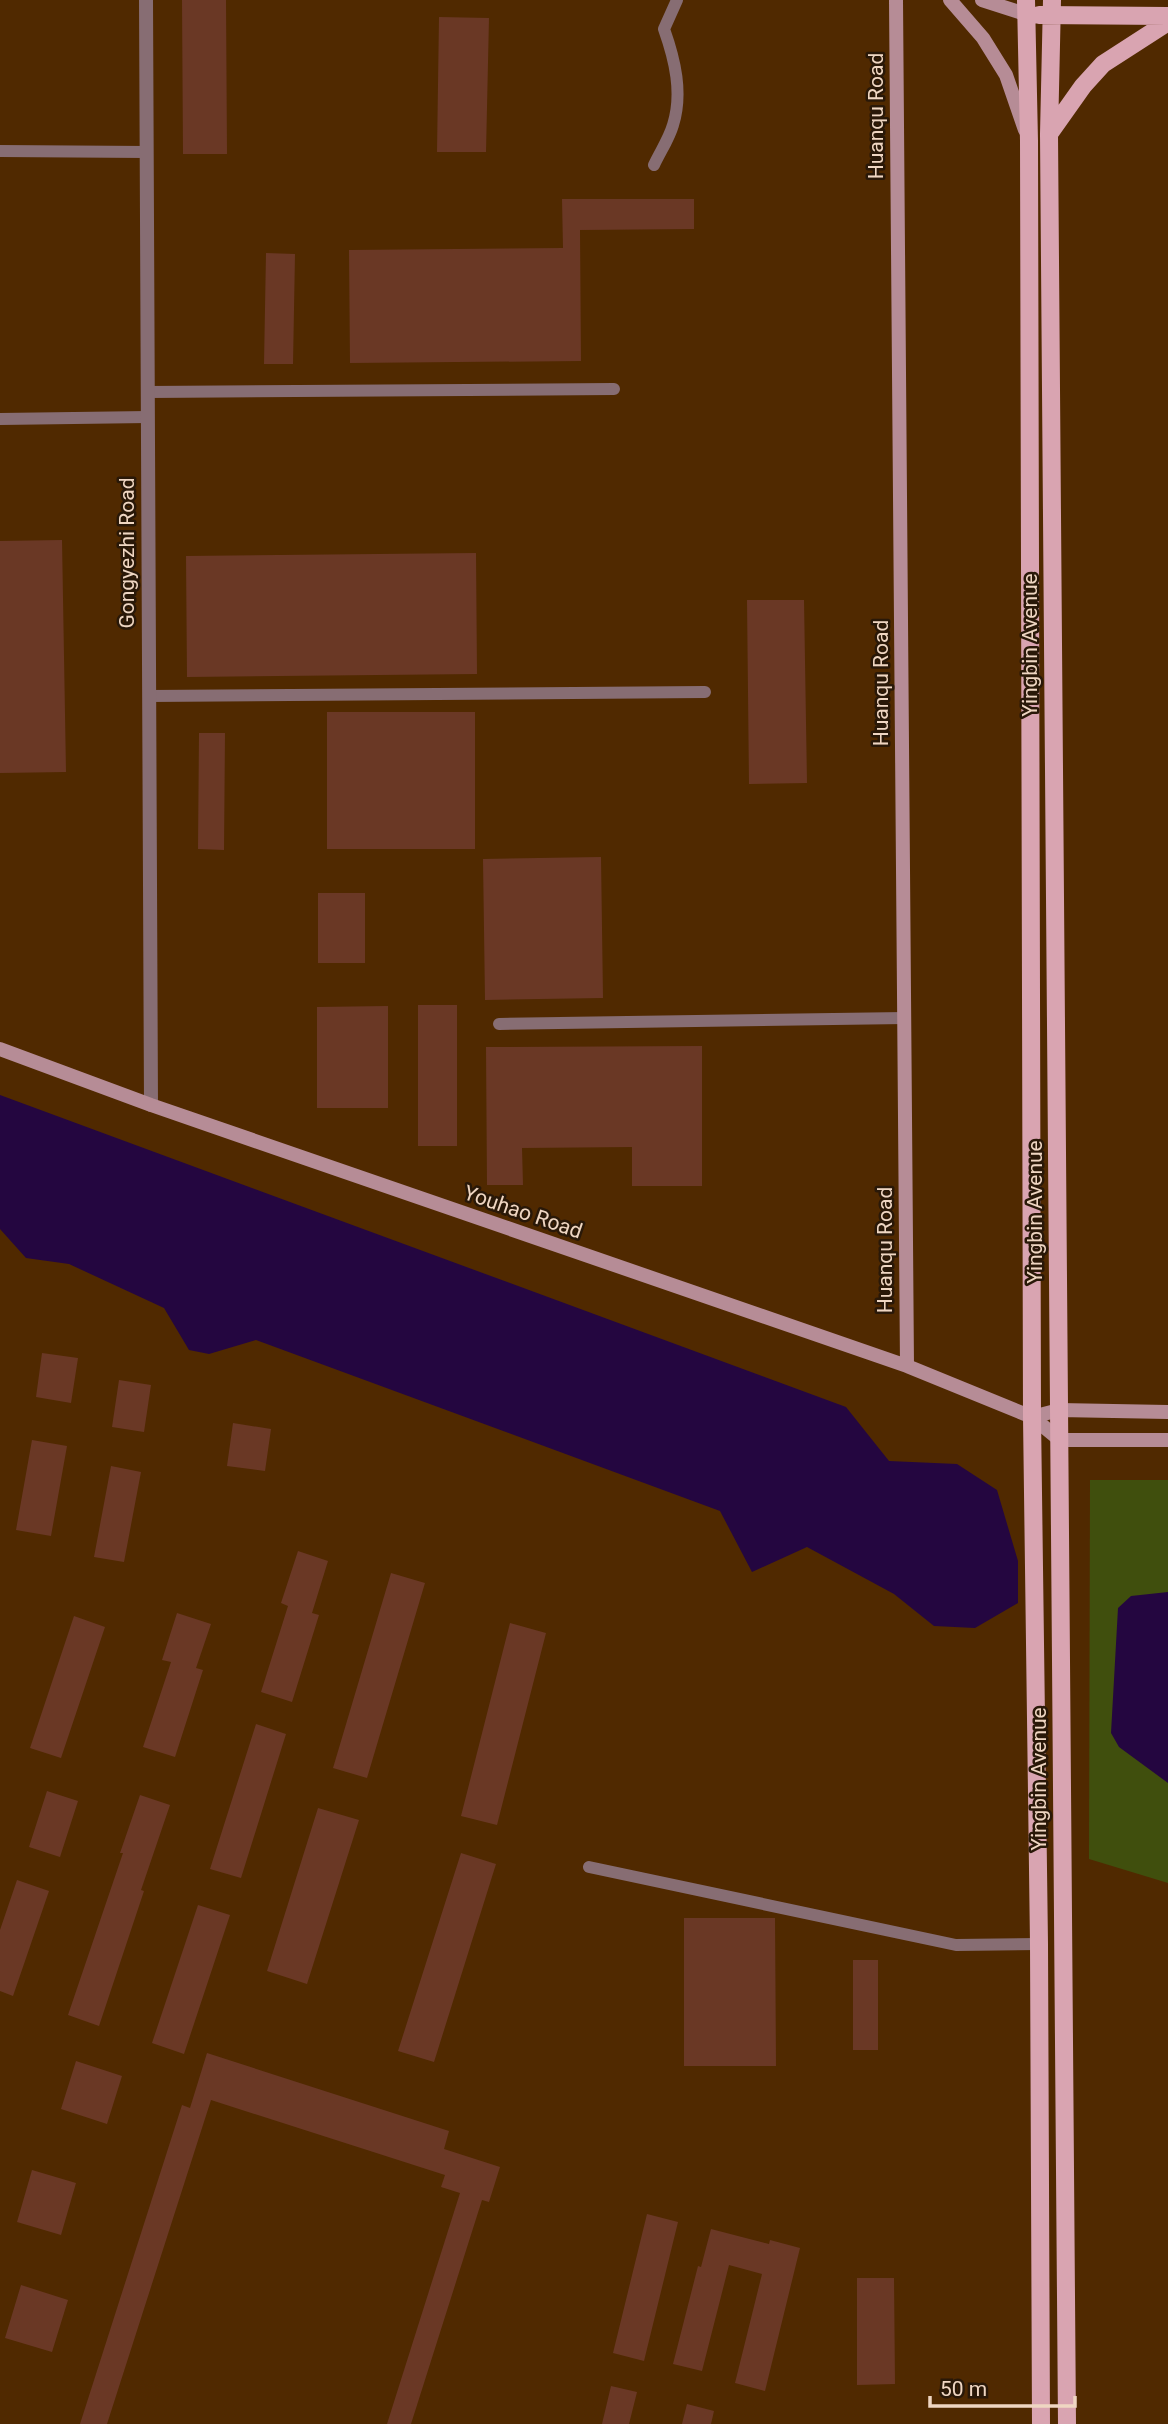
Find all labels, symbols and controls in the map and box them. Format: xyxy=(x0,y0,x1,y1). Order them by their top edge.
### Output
street label: Huanqu Road xyxy=(864,53,888,179)
street label: Gongyezhi Road xyxy=(115,477,139,629)
street label: Yingbin Avenue xyxy=(1018,573,1042,717)
street label: Huanqu Road xyxy=(869,620,893,746)
street label: Yingbin Avenue xyxy=(1023,1140,1047,1284)
street label: Youhao Road xyxy=(461,1180,585,1244)
street label: Huanqu Road xyxy=(873,1187,897,1313)
street label: Yingbin Avenue xyxy=(1027,1707,1051,1851)
scale bar xyxy=(930,2364,1075,2408)
text: 50 m xyxy=(940,2377,987,2401)

